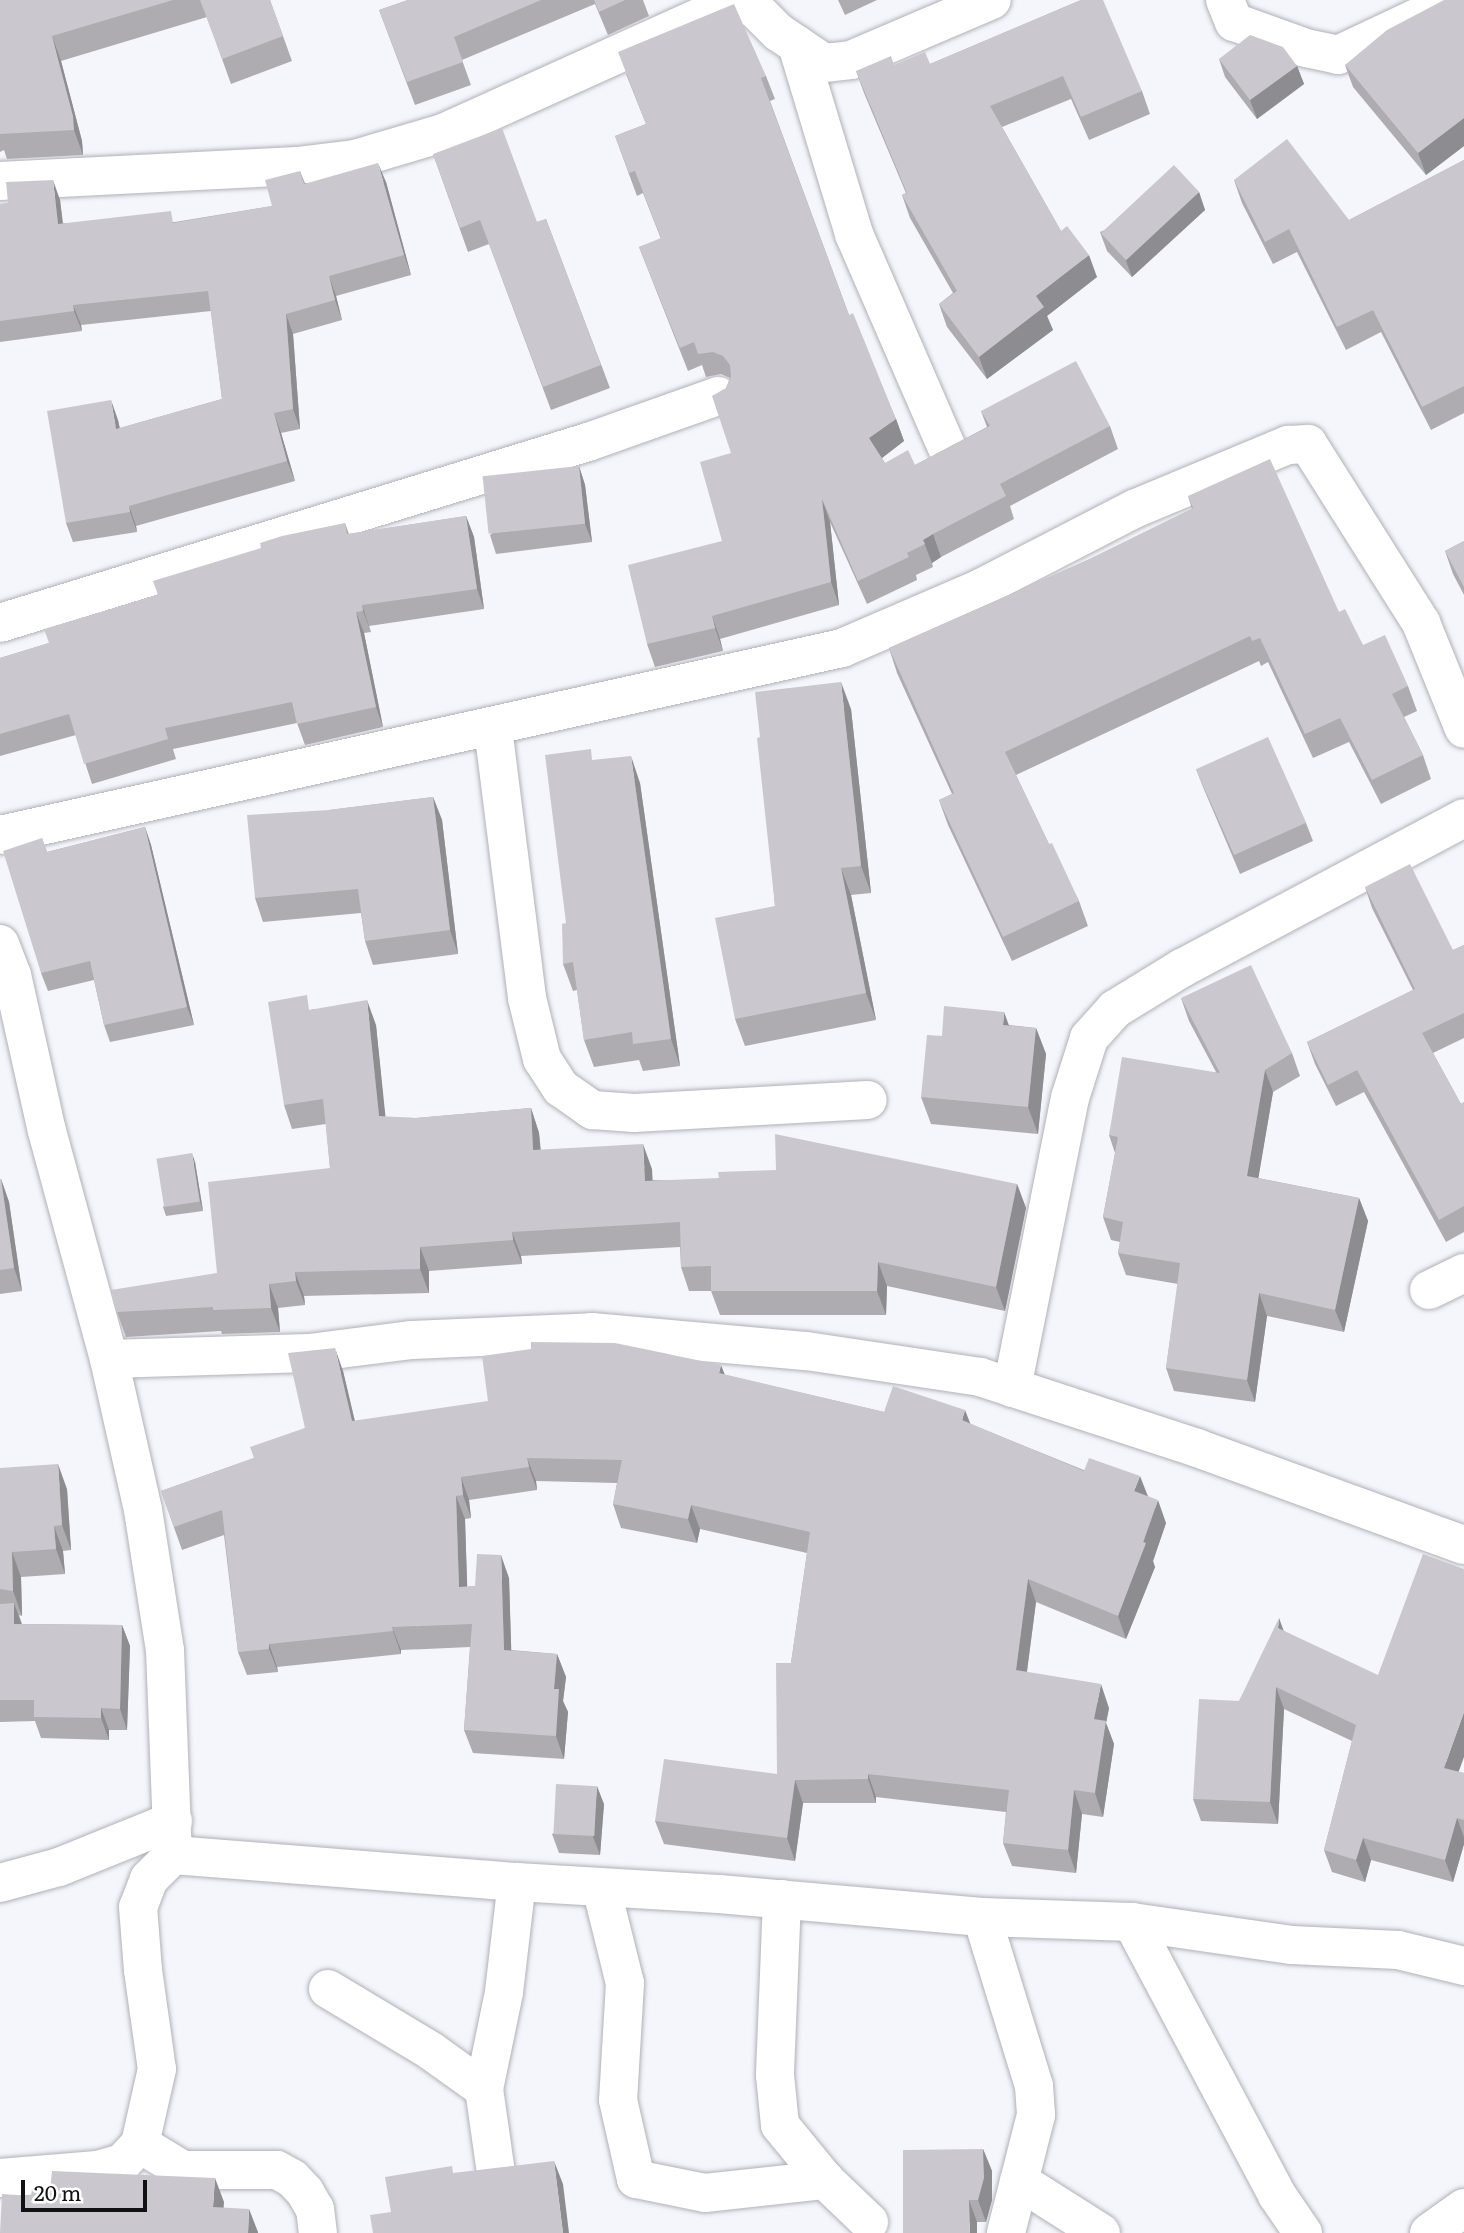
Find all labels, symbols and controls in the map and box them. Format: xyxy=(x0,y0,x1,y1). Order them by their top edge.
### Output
scale bar xyxy=(24,2166,150,2210)
text: 20 m xyxy=(34,2176,81,2207)

